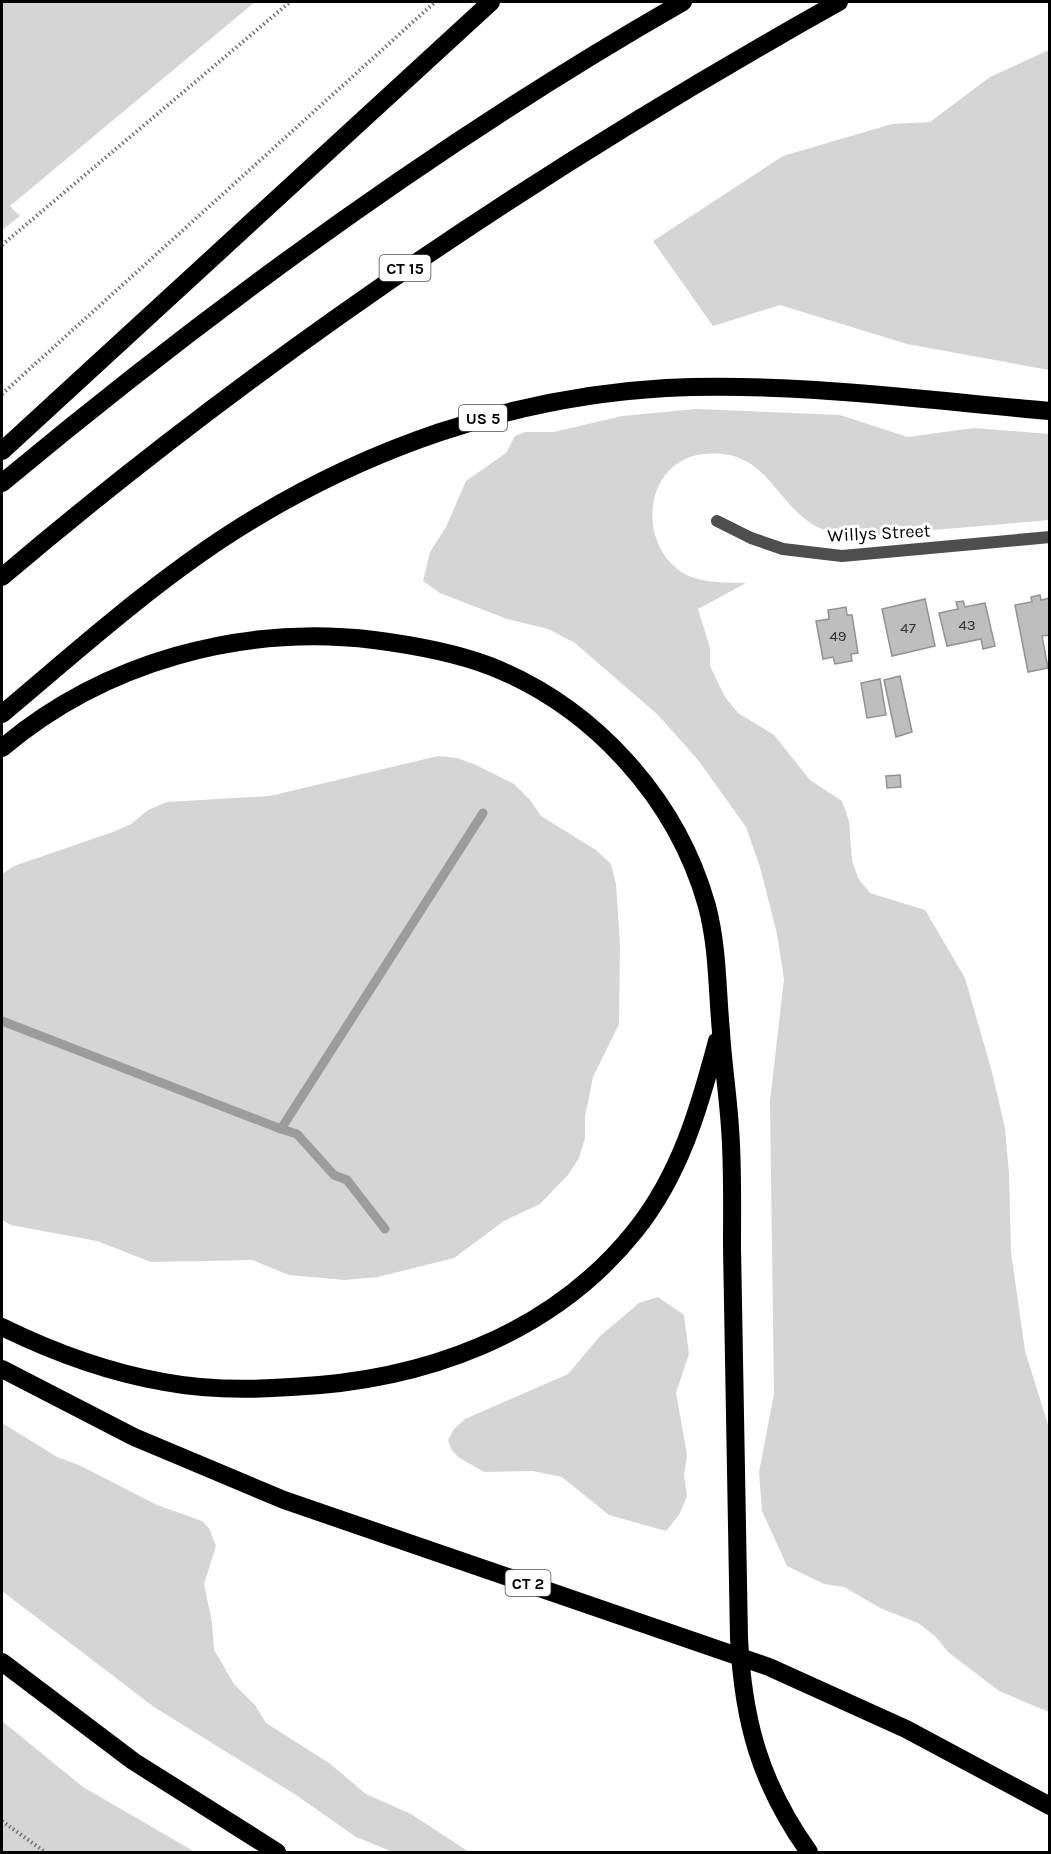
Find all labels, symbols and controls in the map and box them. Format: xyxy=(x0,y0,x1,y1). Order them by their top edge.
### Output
road number: CT 15 xyxy=(380,255,430,281)
road number: US 5 xyxy=(459,405,507,431)
street label: Willys Street xyxy=(827,519,931,547)
house number: 43 xyxy=(958,616,976,634)
house number: 47 xyxy=(900,619,916,637)
house number: 49 xyxy=(829,627,847,645)
road number: CT 2 xyxy=(506,1570,550,1596)

